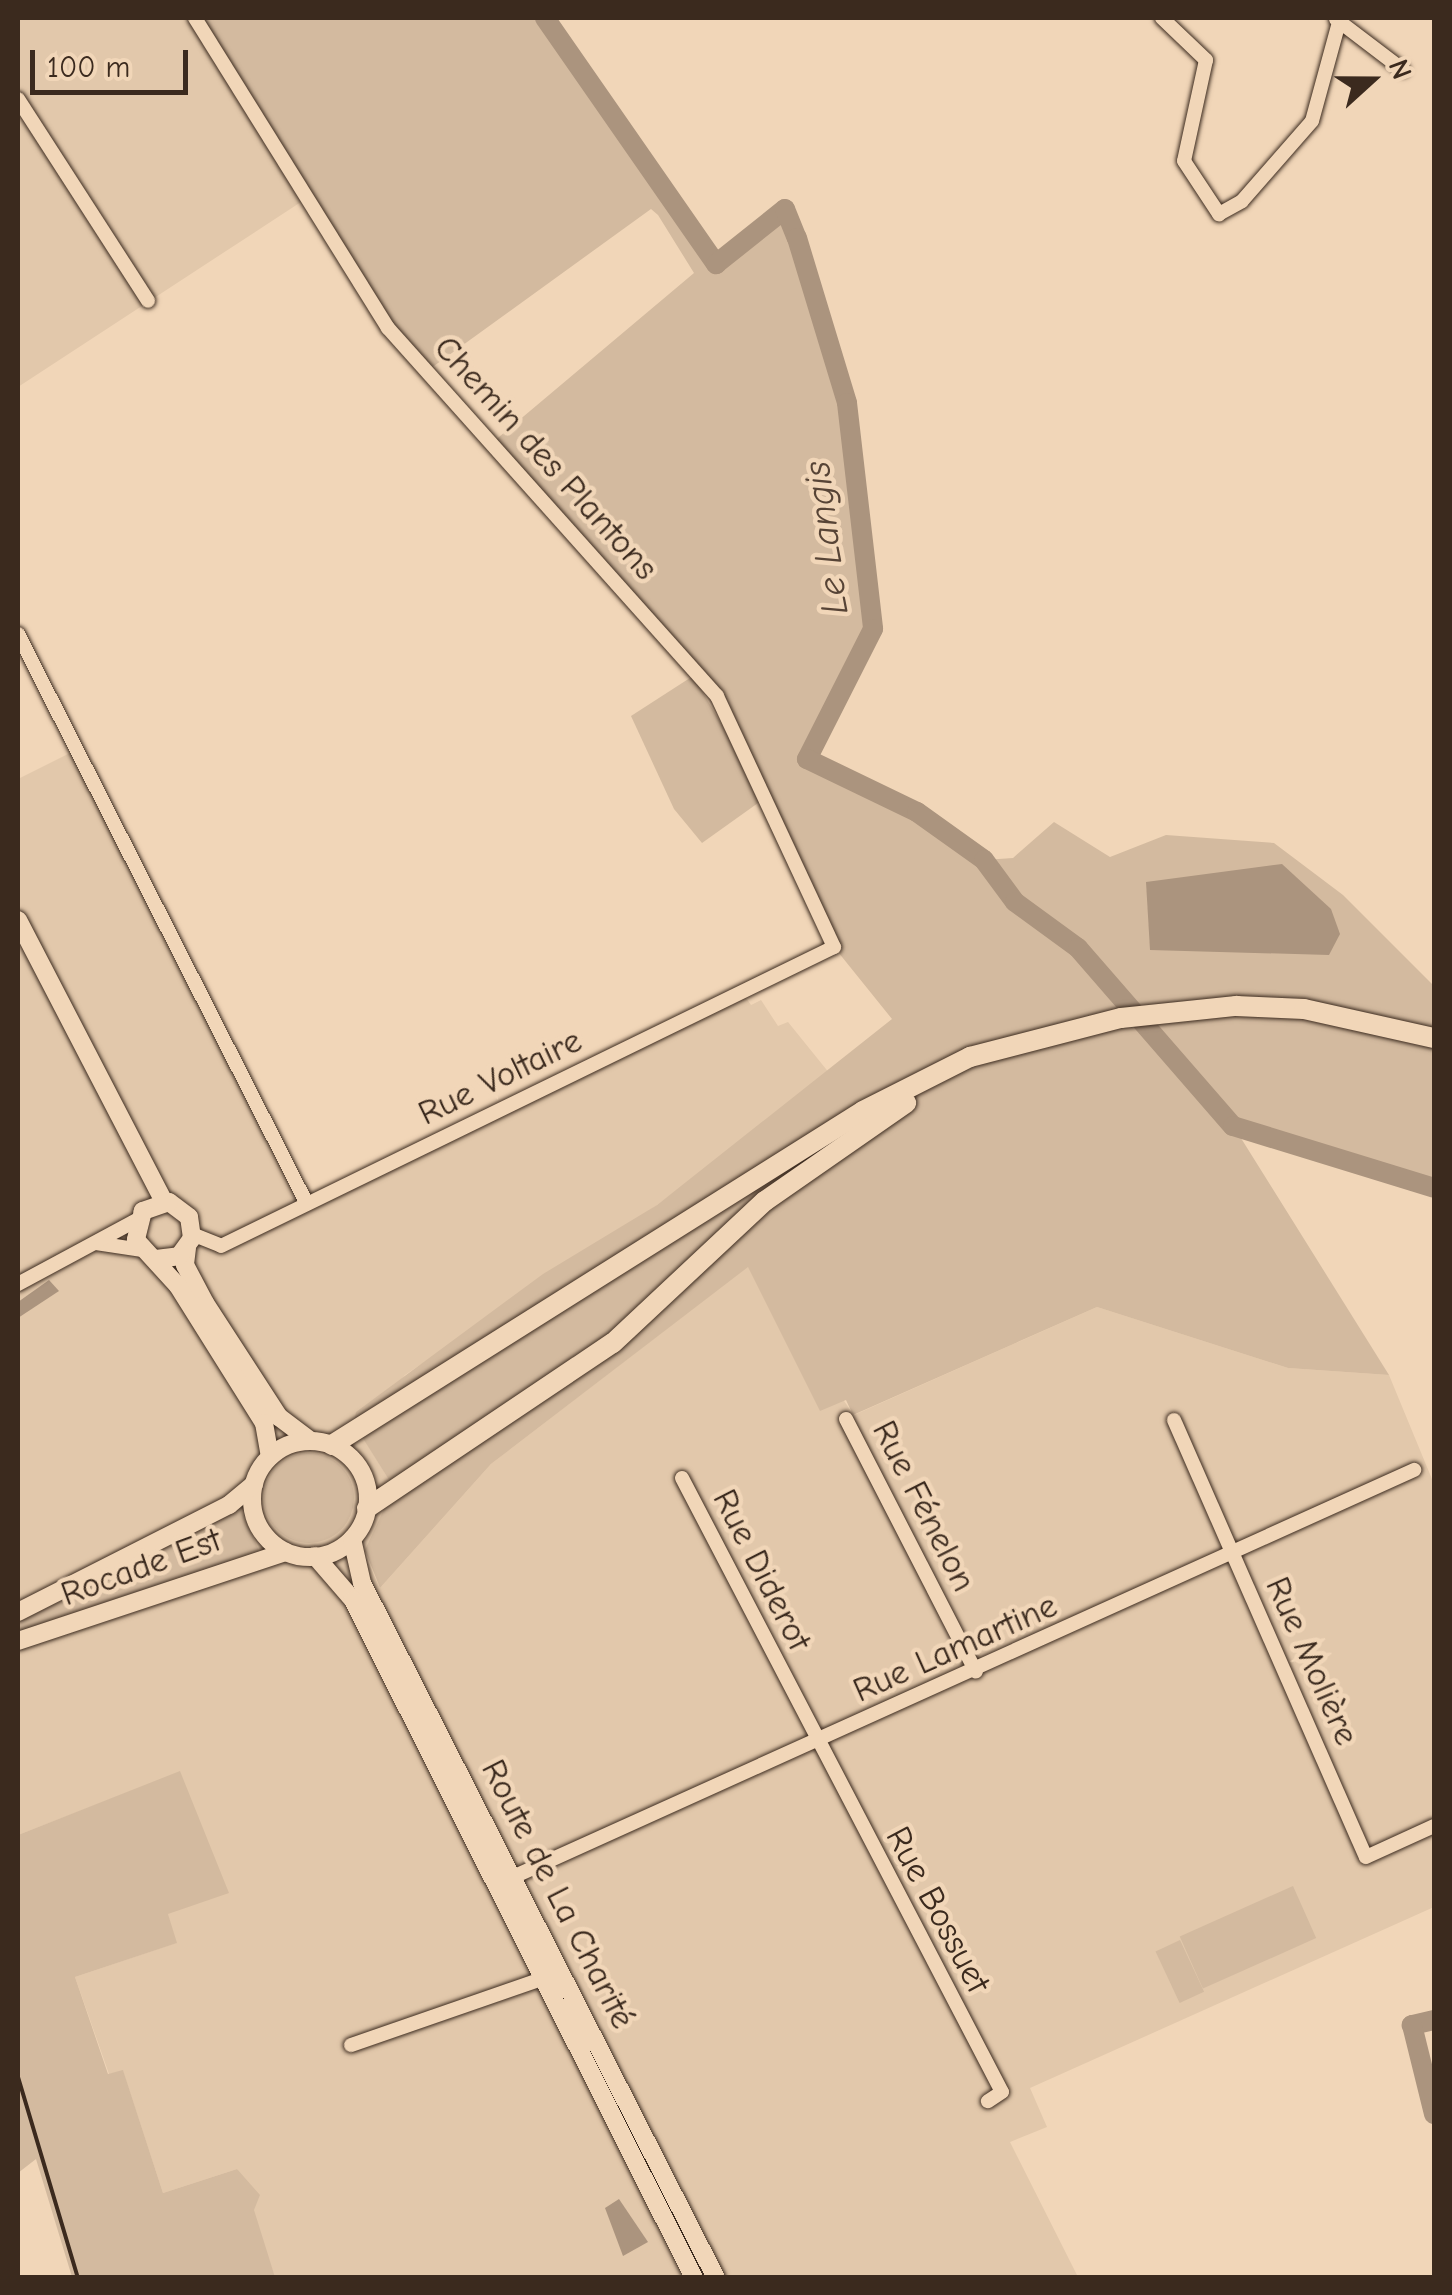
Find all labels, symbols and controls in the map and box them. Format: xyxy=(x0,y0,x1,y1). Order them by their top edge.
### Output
scale bar xyxy=(35,30,192,92)
north arrow xyxy=(1322,30,1422,130)
text: 100 m xyxy=(47,50,130,85)
text: N xyxy=(1382,55,1418,84)
street label: Chemin des Plantons xyxy=(425,327,667,589)
water label: Le Langis xyxy=(795,459,859,617)
street label: Rue Voltaire xyxy=(411,1019,589,1135)
street label: Rue Fénelon xyxy=(863,1414,985,1598)
street label: Rue Diderot xyxy=(703,1482,821,1658)
street label: Rocade Est xyxy=(55,1519,227,1615)
street label: Rue Molière xyxy=(1256,1570,1368,1752)
street label: Rue Lamartine xyxy=(847,1584,1063,1712)
street label: Route de La Charité xyxy=(472,1753,644,2035)
street label: Rue Bossuet xyxy=(877,1820,999,2000)

